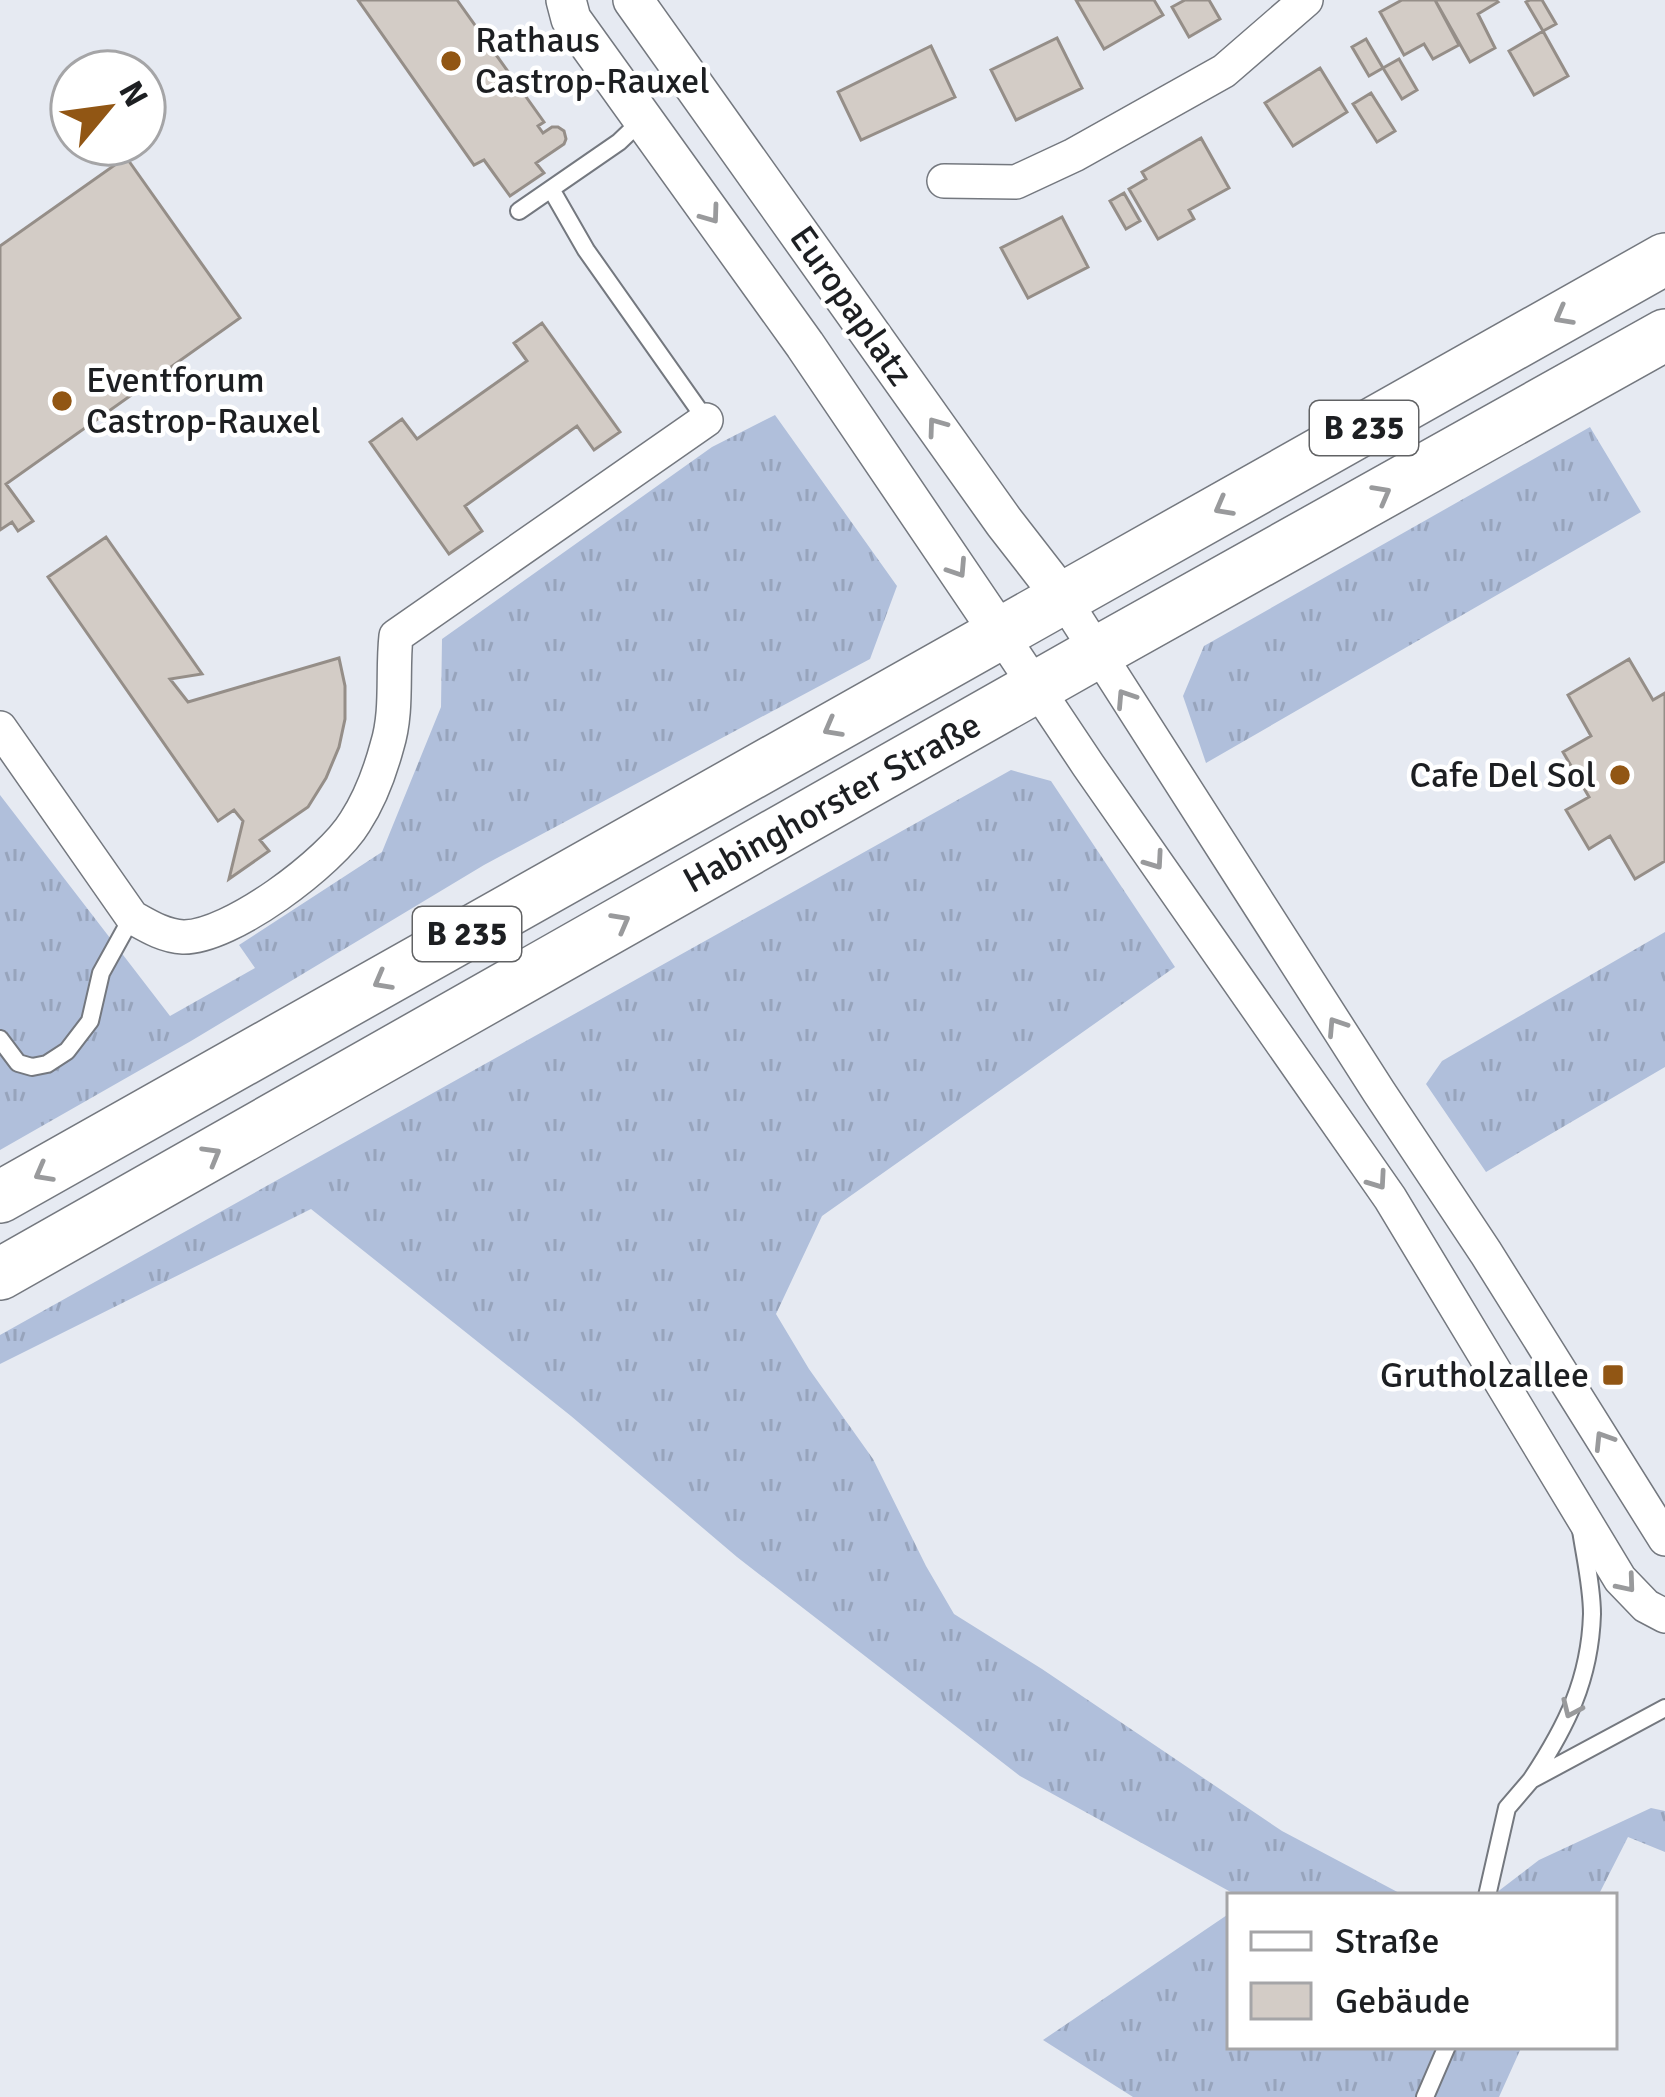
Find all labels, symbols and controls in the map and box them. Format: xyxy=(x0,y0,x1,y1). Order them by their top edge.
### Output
place label: Rathaus Castrop-Rauxel xyxy=(475,18,710,104)
north arrow xyxy=(48,48,168,168)
marker: Rathaus Castrop-Rauxel xyxy=(438,48,464,74)
text: N xyxy=(109,74,156,114)
one-way arrow xyxy=(696,202,718,223)
street label: Europaplatz xyxy=(780,217,922,395)
one-way arrow xyxy=(1554,302,1576,325)
place label: Eventforum Castrop-Rauxel xyxy=(86,358,321,444)
marker: Eventforum Castrop-Rauxel xyxy=(49,388,75,414)
road number: B 235 xyxy=(1310,401,1418,455)
one-way arrow xyxy=(928,417,950,439)
one-way arrow xyxy=(1369,485,1391,508)
one-way arrow xyxy=(1214,493,1236,516)
one-way arrow xyxy=(943,555,965,577)
one-way arrow xyxy=(1117,689,1140,711)
street label: Habinghorster Straße xyxy=(675,703,989,903)
one-way arrow xyxy=(823,714,845,737)
place label: Cafe Del Sol xyxy=(1409,753,1596,798)
marker: Cafe Del Sol xyxy=(1607,762,1633,788)
one-way arrow xyxy=(1141,848,1163,870)
road number: B 235 xyxy=(413,907,521,961)
one-way arrow xyxy=(608,913,629,936)
one-way arrow xyxy=(374,967,395,990)
one-way arrow xyxy=(1328,1017,1350,1039)
one-way arrow xyxy=(199,1146,220,1169)
one-way arrow xyxy=(34,1158,55,1181)
one-way arrow xyxy=(1364,1168,1386,1190)
place label: Grutholzallee xyxy=(1380,1353,1589,1398)
marker: Grutholzallee xyxy=(1600,1362,1626,1388)
one-way arrow xyxy=(1595,1431,1617,1453)
one-way arrow xyxy=(1612,1570,1634,1592)
one-way arrow xyxy=(1562,1696,1586,1718)
legend xyxy=(1227,1893,1617,2049)
text: Straße xyxy=(1335,1919,1439,1964)
text: Gebäude xyxy=(1335,1979,1470,2024)

